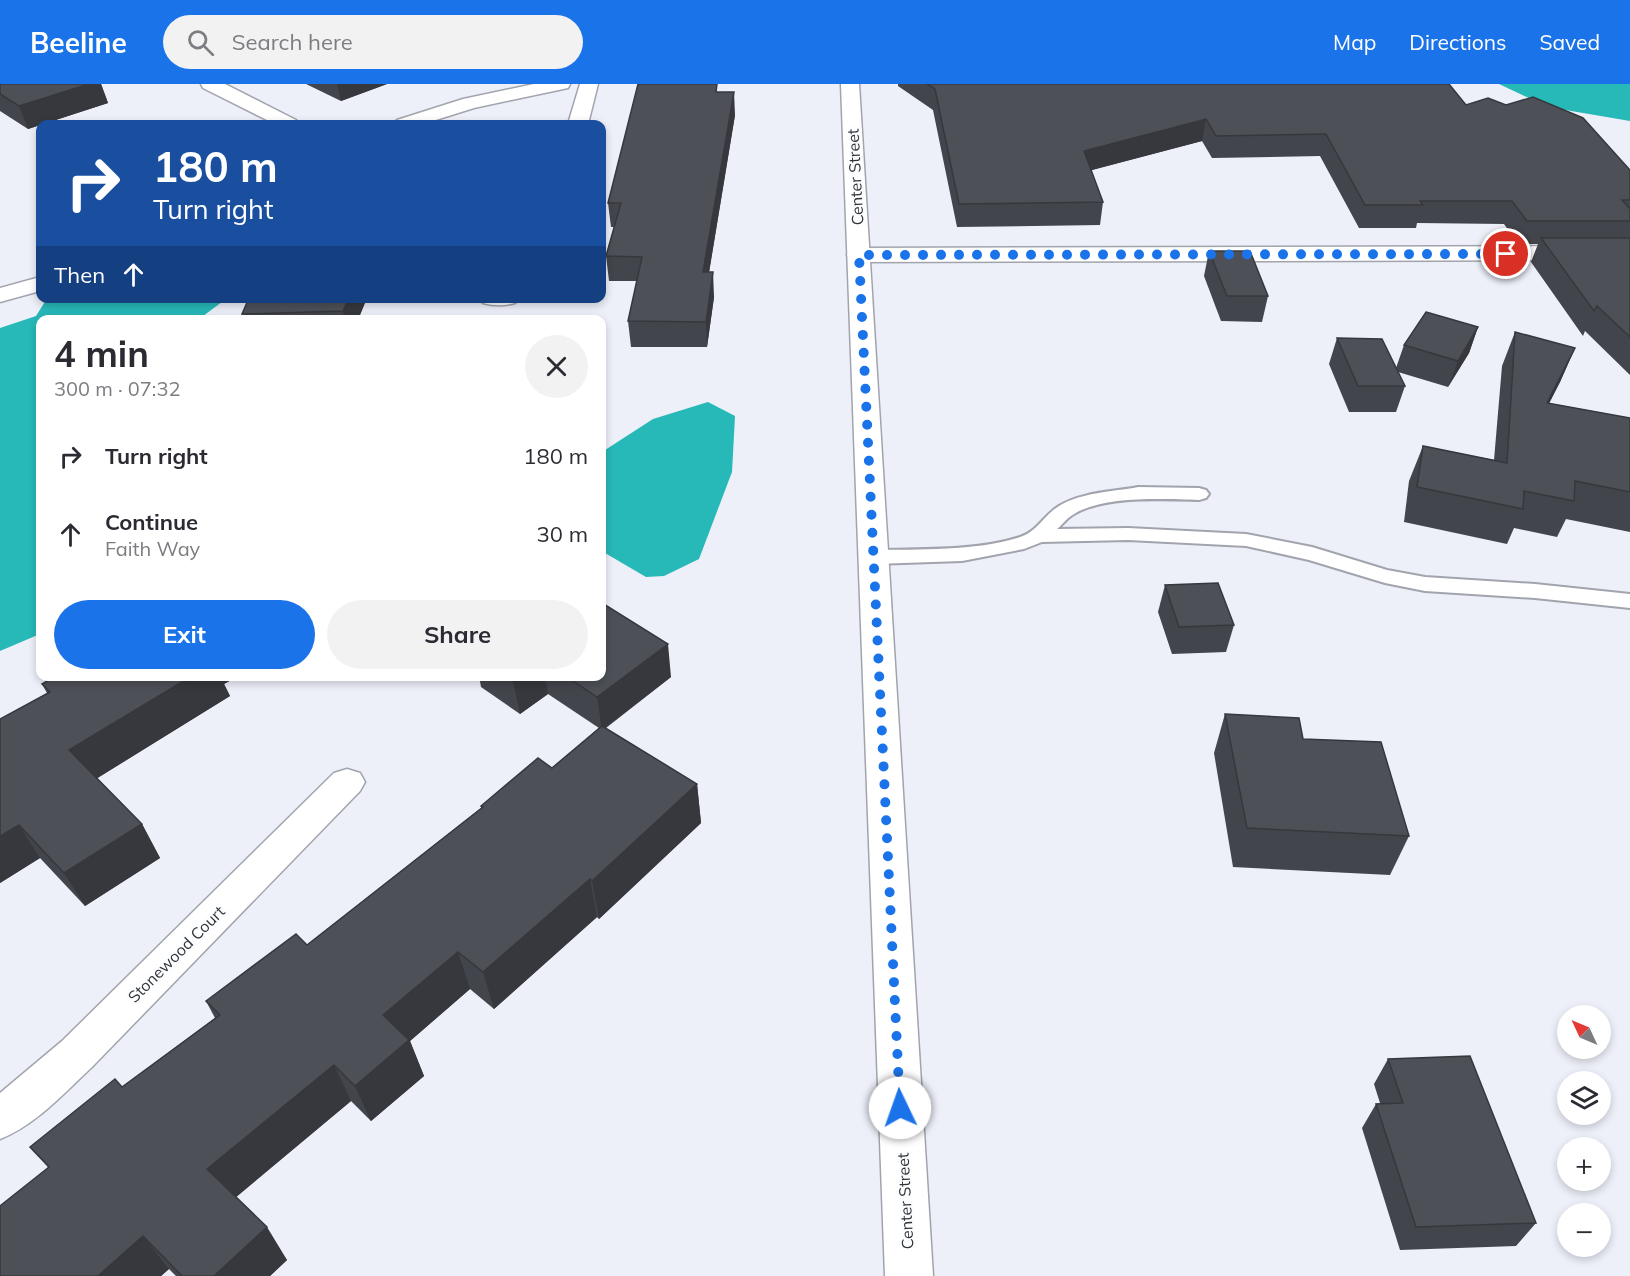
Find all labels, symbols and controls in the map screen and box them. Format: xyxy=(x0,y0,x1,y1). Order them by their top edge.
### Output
search box xyxy=(163,15,583,69)
text: Beeline xyxy=(30,25,127,60)
icon: search xyxy=(184,26,217,59)
text: Search here xyxy=(232,28,353,56)
text: Map xyxy=(1333,29,1376,55)
text: Directions xyxy=(1409,29,1506,55)
text: Saved xyxy=(1539,29,1600,55)
street label: Center Street xyxy=(842,128,868,226)
text: 180 m xyxy=(153,140,278,193)
icon: right xyxy=(54,144,132,222)
text: Turn right xyxy=(153,192,273,226)
pin xyxy=(1480,228,1531,279)
icon: arrive xyxy=(1489,237,1522,270)
icon: ahead xyxy=(117,258,150,291)
text: Then xyxy=(54,261,105,289)
text: 4 min xyxy=(54,331,149,376)
button: close xyxy=(525,335,588,398)
text: 300 m · 07:32 xyxy=(54,376,180,401)
icon: right xyxy=(54,440,87,473)
text: Turn right xyxy=(105,442,208,470)
text: 180 m xyxy=(523,442,588,470)
text: Continue xyxy=(105,508,198,536)
icon: ahead xyxy=(54,518,87,551)
text: 30 m xyxy=(537,520,588,548)
text: Faith Way xyxy=(105,536,200,561)
button: Exit xyxy=(54,600,315,669)
button: Share xyxy=(327,600,588,669)
street label: Stonewood Court xyxy=(123,901,229,1007)
north arrow xyxy=(1557,1005,1611,1059)
map controls xyxy=(1557,1005,1611,1257)
button: layers xyxy=(1557,1071,1611,1125)
position arrow xyxy=(868,1076,932,1140)
button: + xyxy=(1557,1137,1611,1191)
street label: Center Street xyxy=(892,1152,918,1250)
button: − xyxy=(1557,1203,1611,1257)

